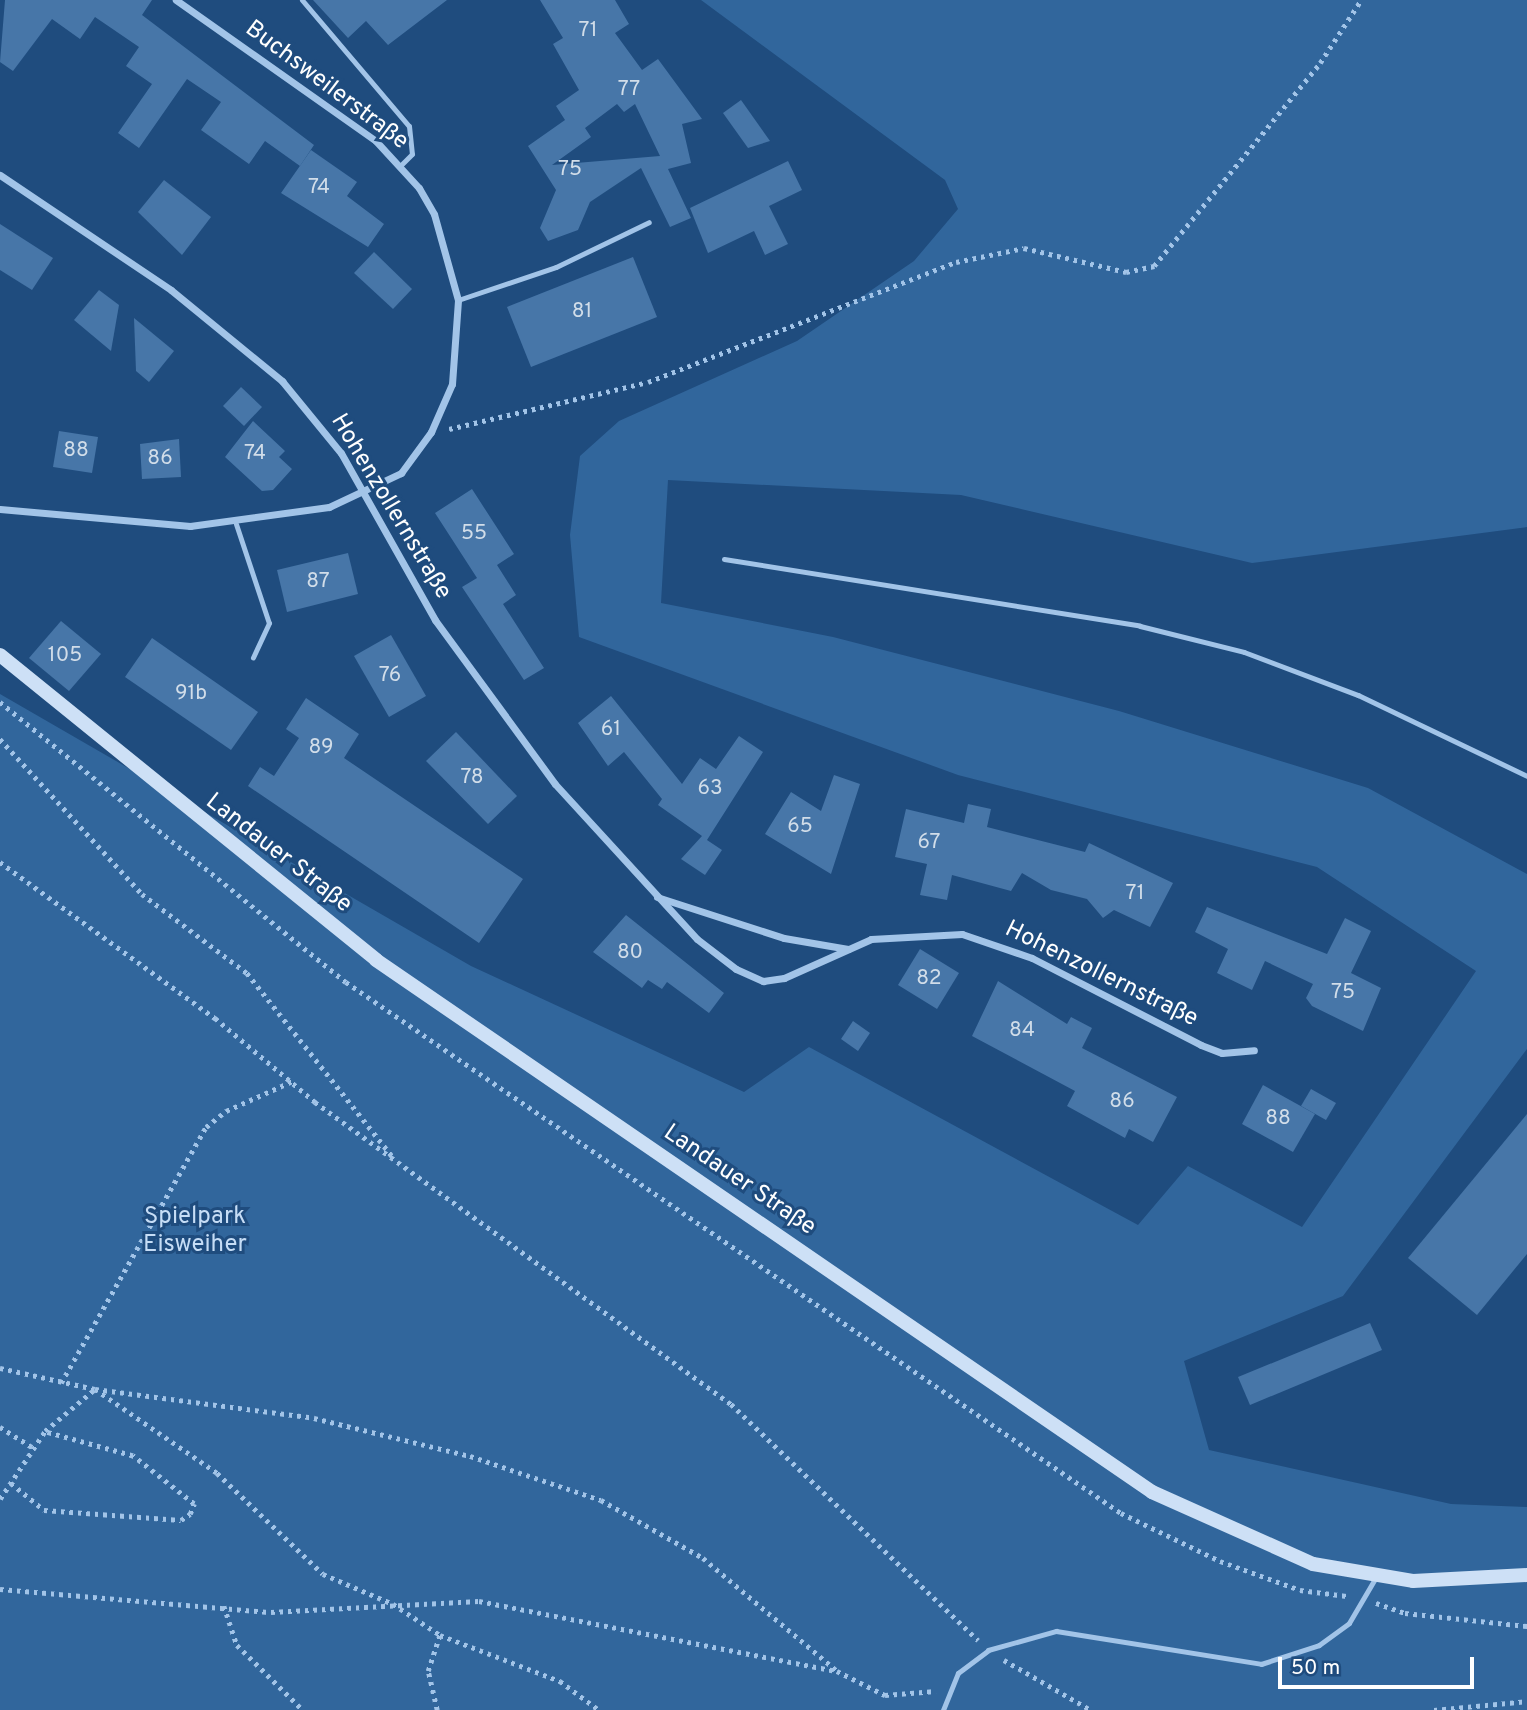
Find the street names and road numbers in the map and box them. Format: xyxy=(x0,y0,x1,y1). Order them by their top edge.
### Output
street label: Buchsweilerstraße xyxy=(239,15,413,157)
street label: Hohenzollernstraße xyxy=(323,409,457,605)
street label: Landauer Straße xyxy=(199,788,357,920)
street label: Hohenzollernstraße xyxy=(1000,916,1202,1034)
street label: Landauer Straße xyxy=(657,1119,821,1243)

